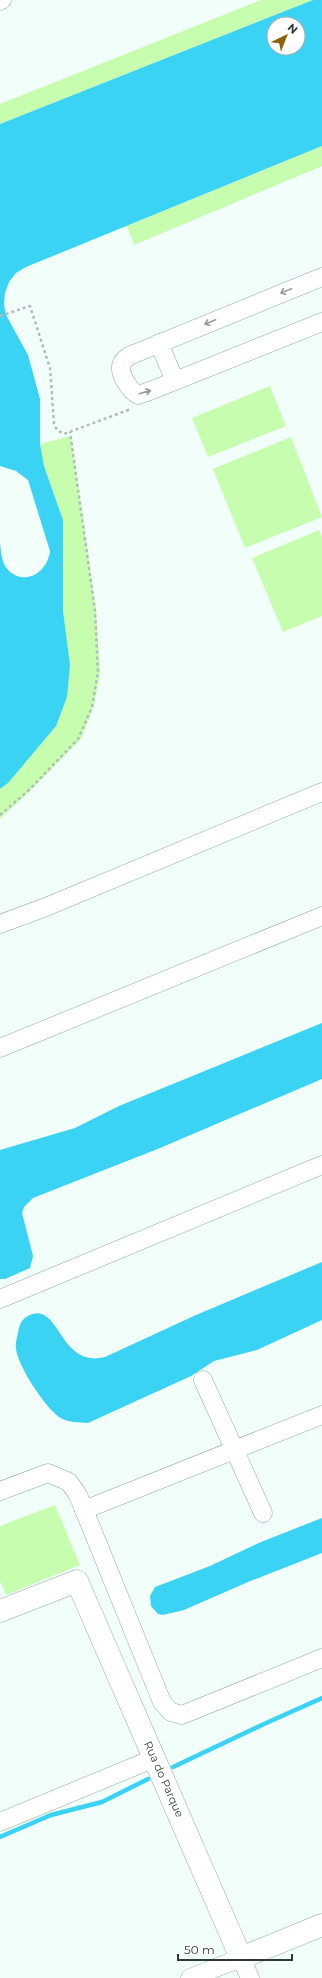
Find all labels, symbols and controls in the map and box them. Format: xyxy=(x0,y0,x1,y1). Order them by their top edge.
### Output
north arrow xyxy=(266,16,306,56)
text: N xyxy=(285,21,301,37)
one-way arrow xyxy=(280,288,292,295)
one-way arrow xyxy=(204,319,216,326)
one-way arrow xyxy=(139,388,152,396)
street label: Rua do Parque xyxy=(141,1739,187,1820)
scale bar xyxy=(178,1936,292,1962)
text: 50 m xyxy=(184,1942,215,1957)

